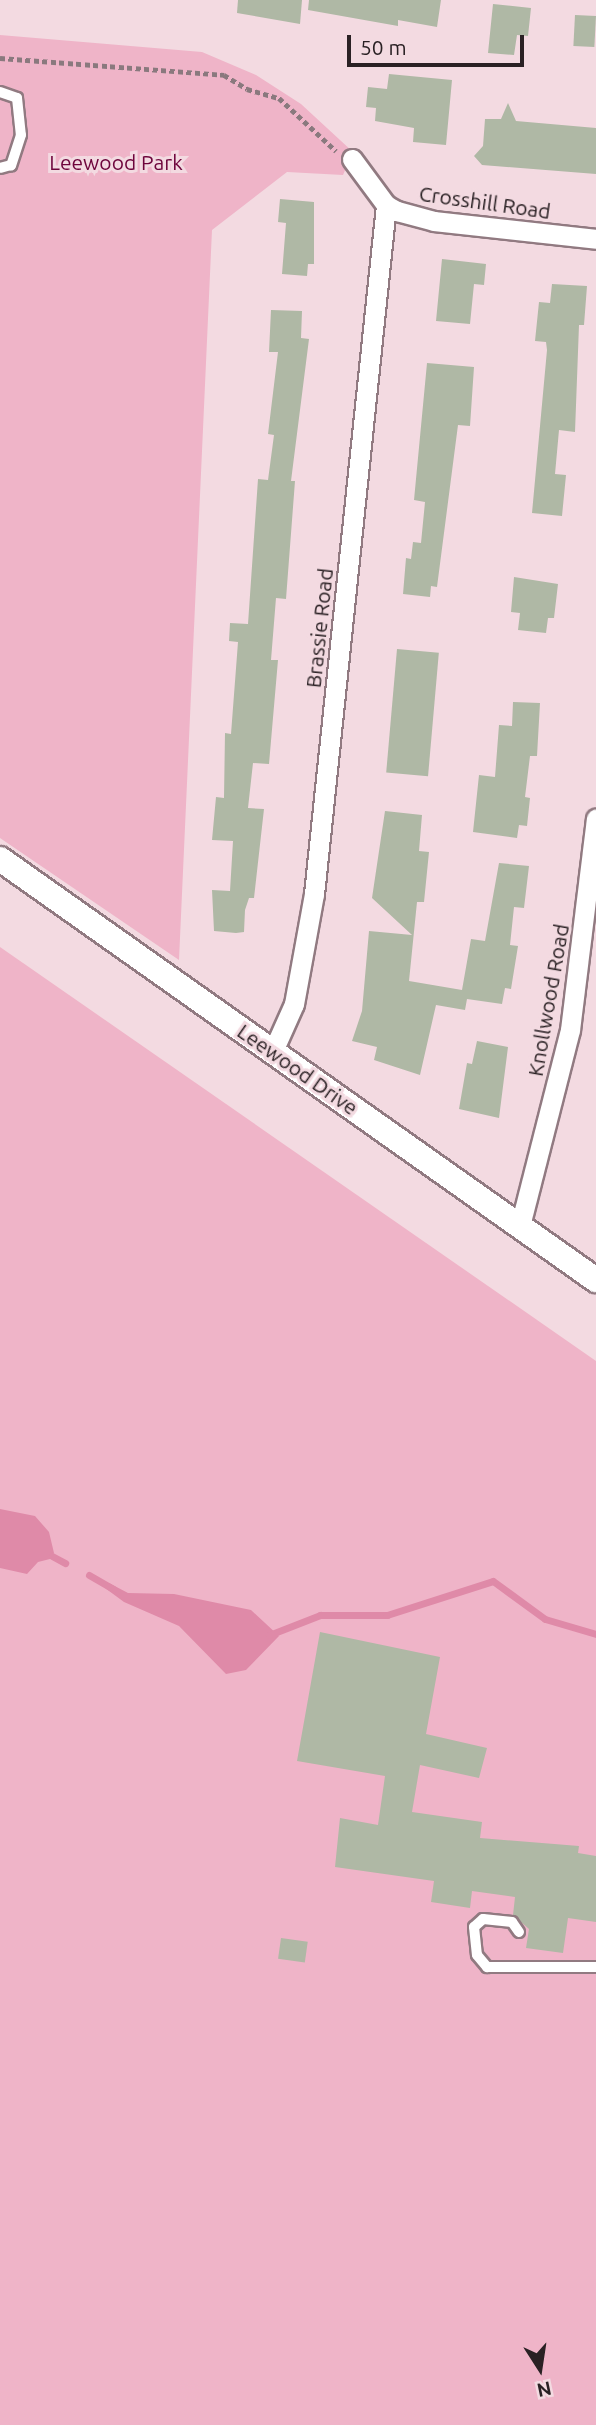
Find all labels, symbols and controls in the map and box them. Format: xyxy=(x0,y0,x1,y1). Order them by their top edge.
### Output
scale bar xyxy=(351,21,528,65)
text: 50 m xyxy=(360,35,407,59)
park label: Leewood Park xyxy=(49,149,183,175)
street label: Crosshill Road xyxy=(418,180,552,224)
street label: Brassie Road xyxy=(300,567,338,689)
street label: Knollwood Road xyxy=(522,922,574,1078)
street label: Leewood Drive xyxy=(233,1018,363,1120)
north arrow xyxy=(505,2334,575,2404)
text: N xyxy=(535,2377,554,2402)

